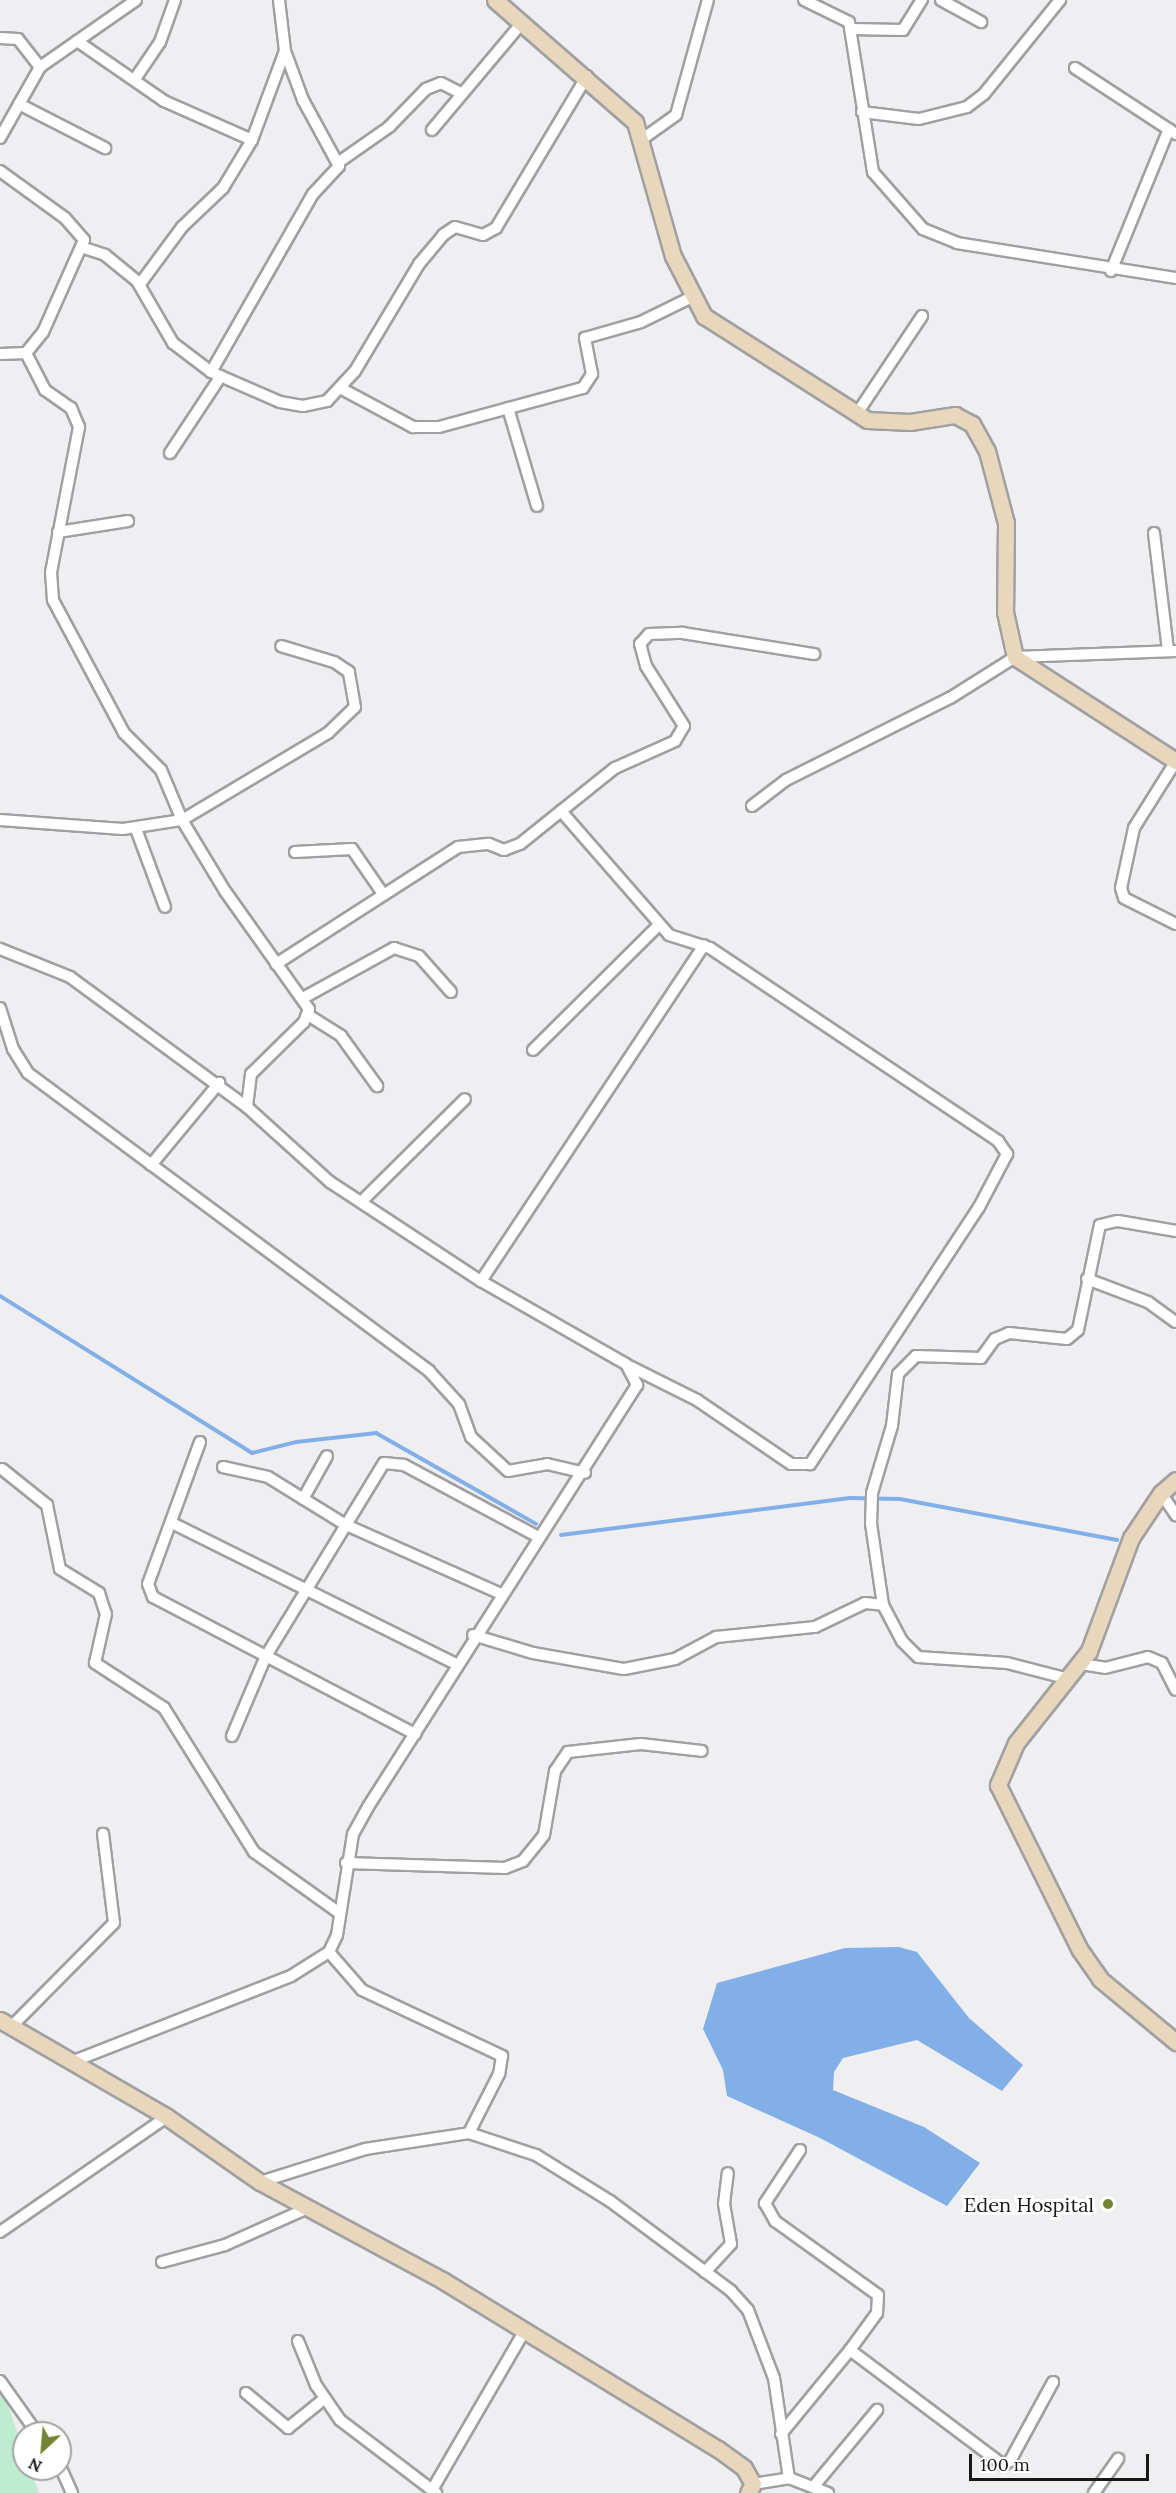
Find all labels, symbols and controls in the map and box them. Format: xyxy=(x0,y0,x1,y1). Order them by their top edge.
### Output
place label: Eden Hospital xyxy=(964,2192,1094,2216)
marker: Eden Hospital xyxy=(1099,2195,1117,2213)
north arrow xyxy=(12,2421,72,2481)
scale bar xyxy=(972,2442,1152,2480)
text: 100 m xyxy=(980,2453,1030,2476)
text: N xyxy=(25,2454,45,2477)

